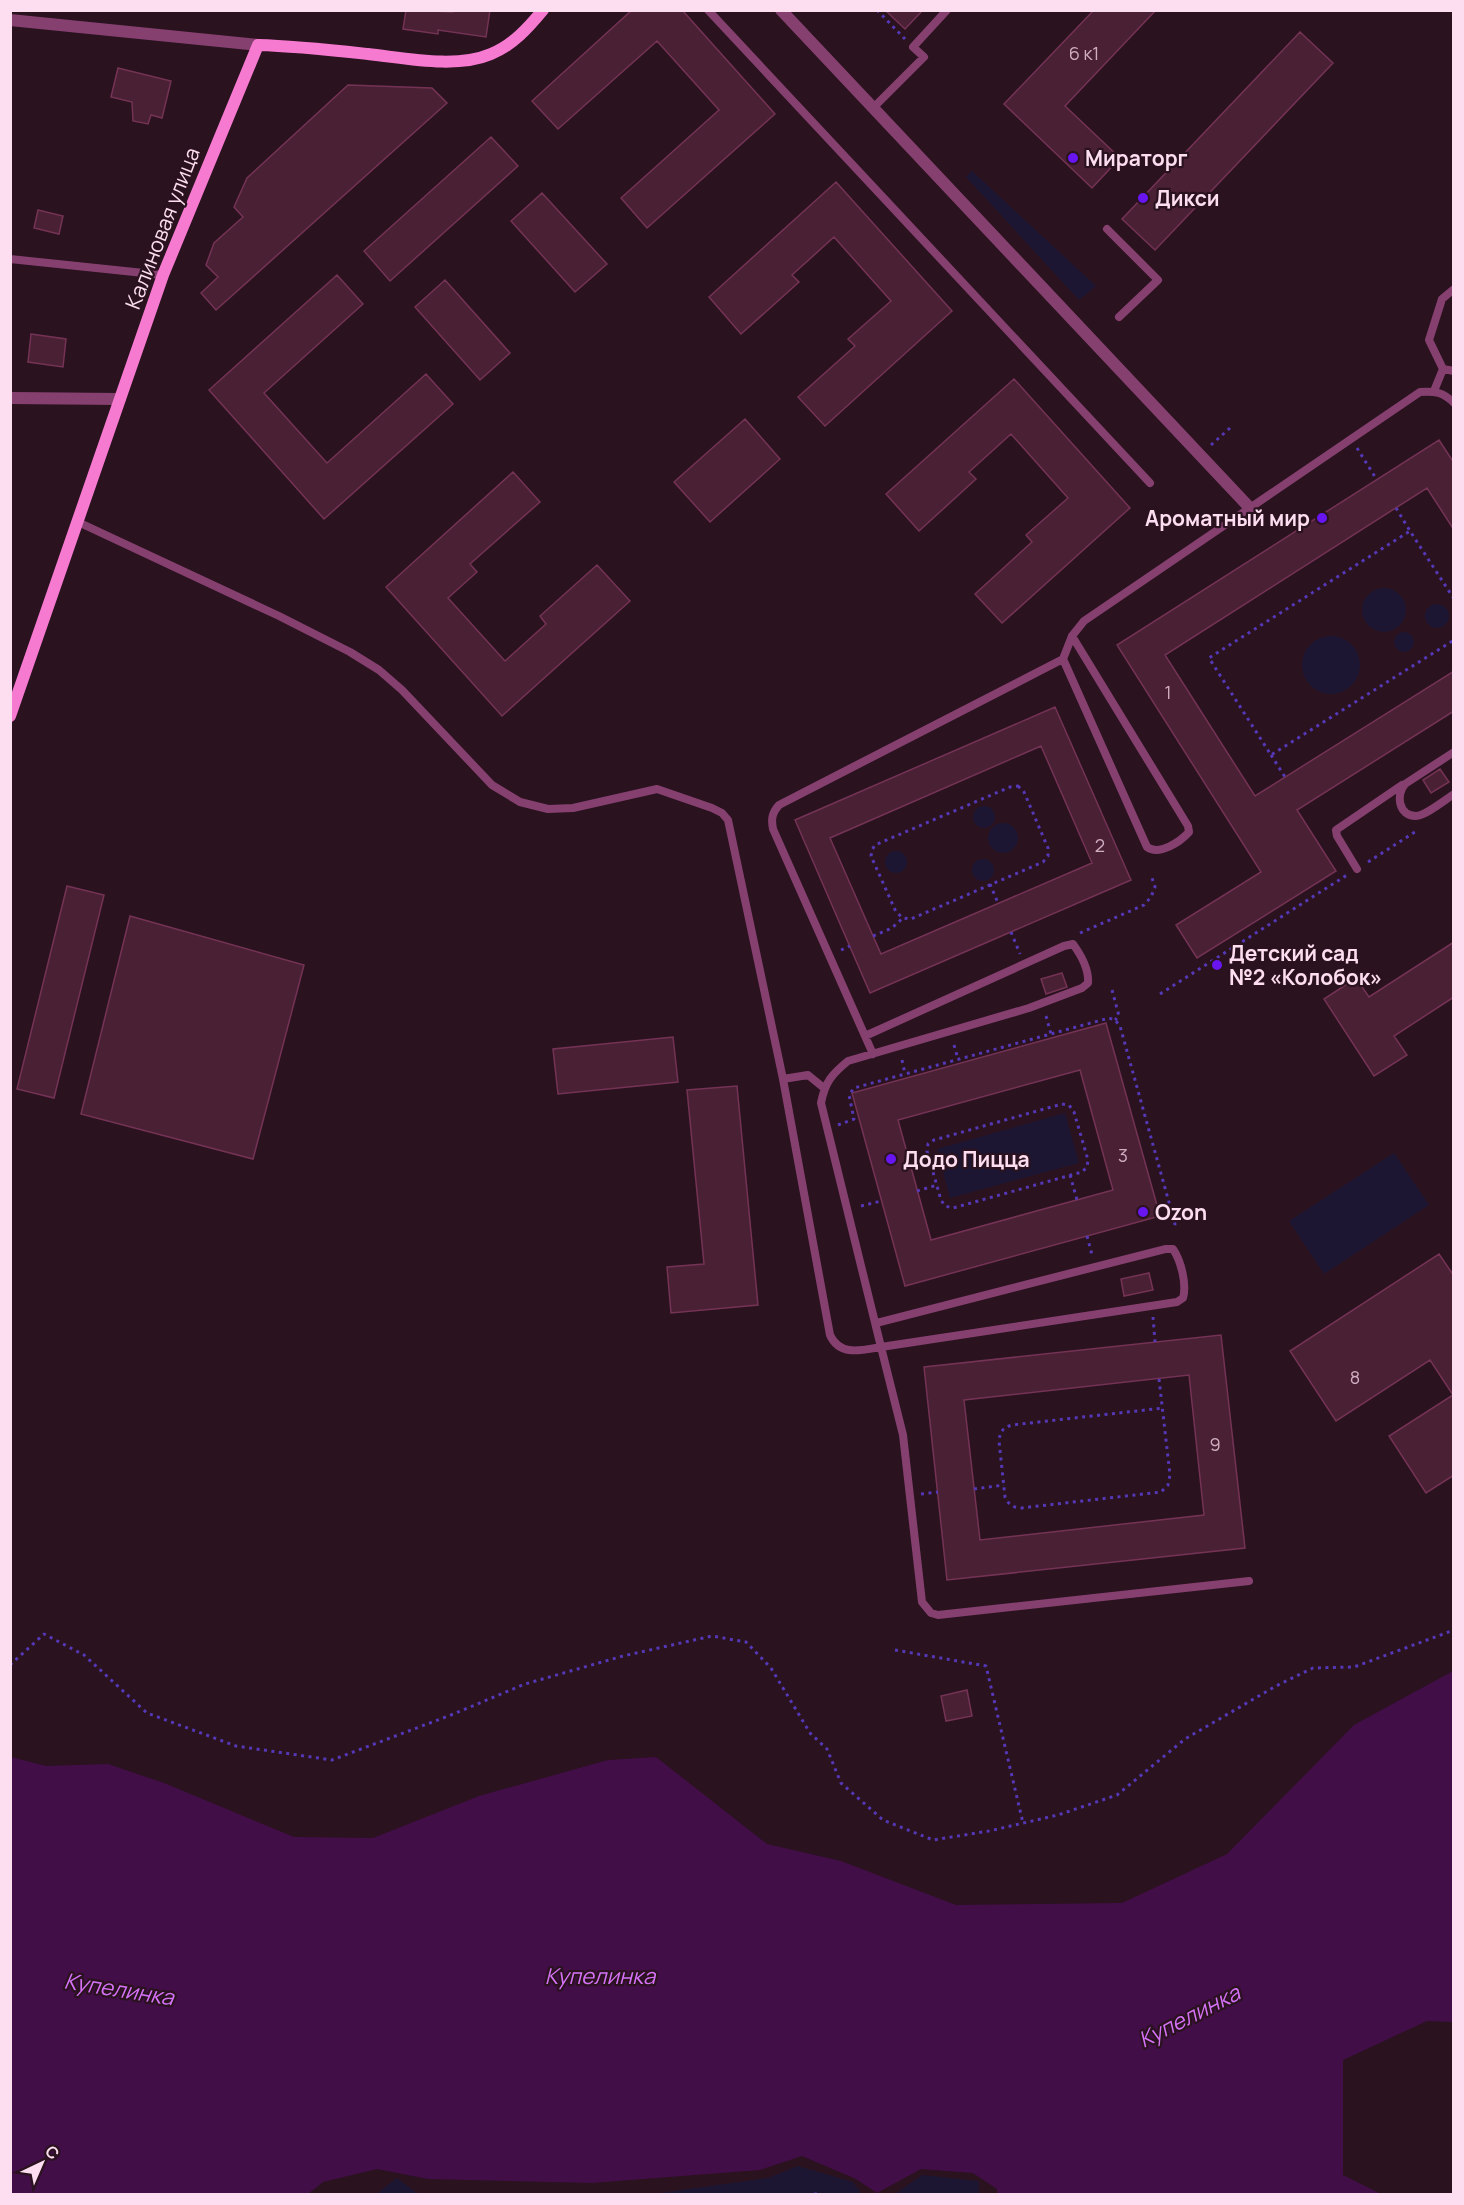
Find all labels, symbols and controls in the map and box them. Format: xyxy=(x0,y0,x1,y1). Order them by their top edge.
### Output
house number: 6 к1 xyxy=(1069,41,1099,65)
street label: Калиновая улица xyxy=(118,143,206,313)
place label: Мираторг xyxy=(1085,144,1188,172)
marker: Мираторг xyxy=(1066,151,1080,165)
place label: Дикси xyxy=(1155,184,1220,212)
marker: Дикси xyxy=(1136,191,1150,205)
place label: Ароматный мир xyxy=(1145,504,1310,532)
marker: Ароматный мир xyxy=(1315,511,1329,525)
house number: 1 xyxy=(1164,680,1172,704)
house number: 2 xyxy=(1095,833,1105,857)
place label: Детский сад №2 «Колобок» xyxy=(1229,939,1382,991)
marker: Детский сад №2 «Колобок» xyxy=(1210,958,1224,972)
house number: 3 xyxy=(1118,1143,1128,1167)
place label: Додо Пицца xyxy=(903,1145,1030,1173)
marker: Додо Пицца xyxy=(884,1152,898,1166)
place label: Ozon xyxy=(1155,1198,1207,1226)
marker: Ozon xyxy=(1136,1205,1150,1219)
house number: 8 xyxy=(1350,1365,1360,1389)
house number: 9 xyxy=(1209,1432,1221,1456)
water label: Купелинка xyxy=(545,1961,657,1991)
water label: Купелинка xyxy=(62,1966,178,2013)
water label: Купелинка xyxy=(1133,1977,1247,2054)
north arrow xyxy=(12,2133,72,2193)
text: С xyxy=(41,2140,64,2164)

